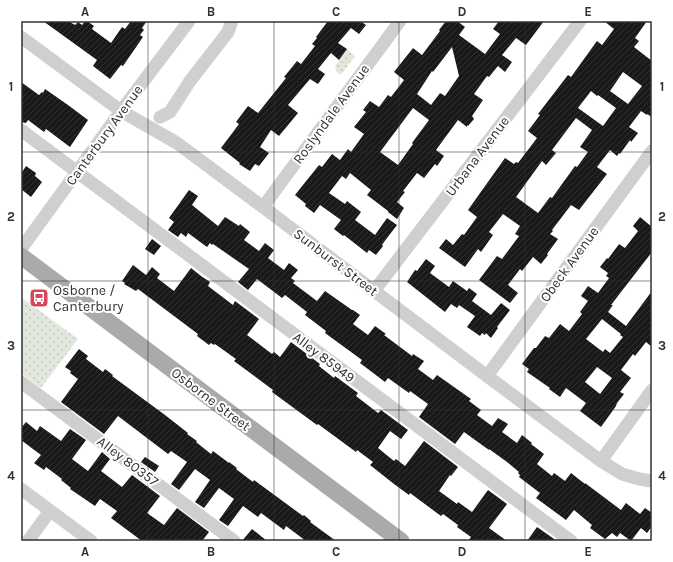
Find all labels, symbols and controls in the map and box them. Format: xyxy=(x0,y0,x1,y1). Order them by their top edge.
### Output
text: A xyxy=(81,4,89,19)
text: B xyxy=(207,4,215,19)
text: C xyxy=(332,4,340,19)
text: D xyxy=(458,4,467,19)
text: E xyxy=(584,4,592,19)
street label: Roslyndale Avenue xyxy=(290,61,373,167)
text: 1 xyxy=(9,79,13,94)
text: 1 xyxy=(660,79,664,94)
street label: Canterbury Avenue xyxy=(62,82,147,189)
street label: Urbana Avenue xyxy=(442,113,513,200)
text: 2 xyxy=(7,209,15,224)
text: 2 xyxy=(658,209,666,224)
street label: Obeck Avenue xyxy=(536,223,602,305)
street label: Sunburst Street xyxy=(290,225,381,300)
place label: Osborne / Canterbury xyxy=(53,282,124,315)
bus stop icon: Osborne / Canterbury xyxy=(28,287,50,309)
street label: Alley 85949 xyxy=(289,328,358,386)
text: 3 xyxy=(7,338,15,353)
text: 3 xyxy=(658,338,666,353)
street label: Osborne Street xyxy=(168,364,254,435)
street label: Alley 80357 xyxy=(94,433,162,490)
text: 4 xyxy=(7,468,15,483)
text: 4 xyxy=(658,468,666,483)
text: A xyxy=(81,544,89,559)
text: B xyxy=(207,544,215,559)
text: C xyxy=(332,544,340,559)
text: D xyxy=(458,544,467,559)
text: E xyxy=(584,544,592,559)

